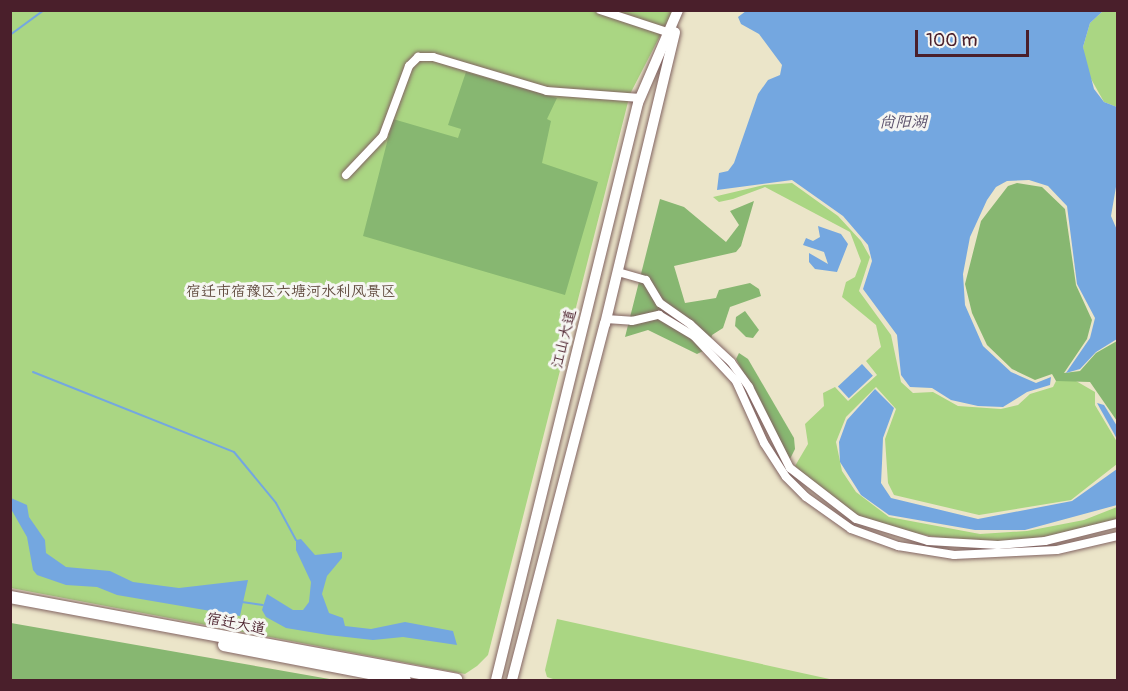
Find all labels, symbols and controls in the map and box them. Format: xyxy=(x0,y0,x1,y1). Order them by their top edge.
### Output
scale bar xyxy=(918,18,1032,56)
text: 100 m xyxy=(926,29,978,52)
water label: 尚阳湖 xyxy=(879,112,927,132)
park label: 宿迁市宿豫区六塘河水利风景区 xyxy=(186,283,396,301)
street label: 江山大道 xyxy=(548,308,580,370)
street label: 宿迁大道 xyxy=(205,609,267,639)

